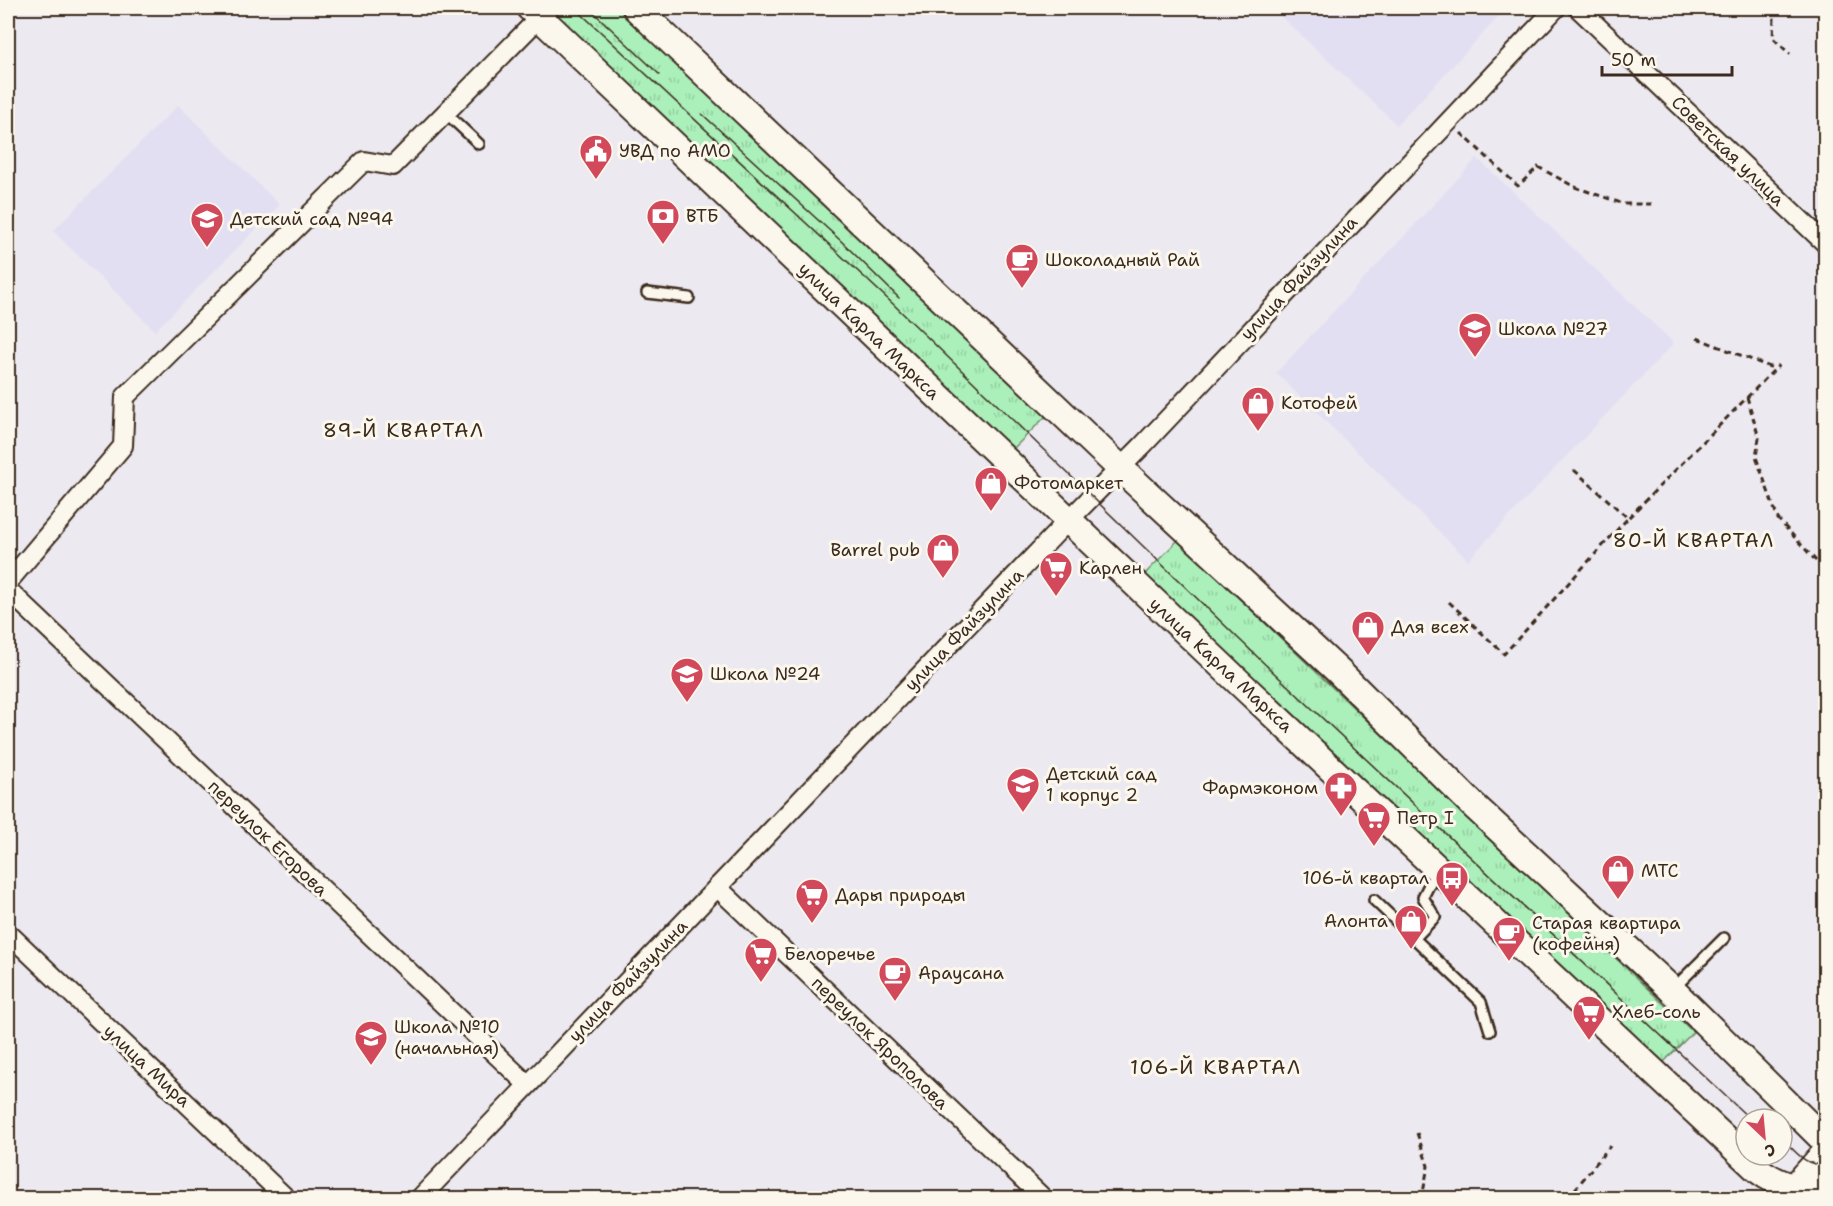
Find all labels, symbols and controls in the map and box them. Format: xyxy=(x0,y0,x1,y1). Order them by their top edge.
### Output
scale bar xyxy=(1602,39,1732,77)
text: 50 m xyxy=(1611,48,1656,72)
street label: Советская улица xyxy=(1666,91,1790,211)
public building icon: УВД по АМО xyxy=(578,133,614,180)
place label: УВД по АМО xyxy=(619,139,731,163)
bank icon: ВТБ xyxy=(645,198,681,245)
school or university icon: Детский сад №94 xyxy=(189,201,225,248)
place label: ВТБ xyxy=(686,204,719,228)
place label: Детский сад №94 xyxy=(230,207,393,231)
street label: улица Файзулина xyxy=(1235,211,1363,345)
cafe icon: Шоколадный Рай xyxy=(1004,242,1040,289)
place label: Шоколадный Рай xyxy=(1045,248,1200,272)
street label: улица Карла Маркса xyxy=(793,257,945,405)
school or university icon: Школа №27 xyxy=(1457,311,1493,358)
place label: Школа №27 xyxy=(1498,317,1608,341)
shop icon: Котофей xyxy=(1240,385,1276,432)
place label: Котофей xyxy=(1281,391,1358,415)
district label: 89-Й КВАРТАЛ xyxy=(323,417,485,443)
shop icon: Фотомаркет xyxy=(973,465,1009,512)
place label: Фотомаркет xyxy=(1014,471,1124,495)
district label: 80-Й КВАРТАЛ xyxy=(1613,527,1775,553)
shop icon: Barrel pub xyxy=(925,532,961,579)
place label: Barrel pub xyxy=(830,538,920,562)
supermarket icon: Карлен xyxy=(1038,550,1074,597)
place label: Карлен xyxy=(1079,556,1142,580)
street label: улица Файзулина xyxy=(899,564,1029,696)
street label: улица Карла Маркса xyxy=(1144,592,1298,738)
shop icon: Для всех xyxy=(1350,609,1386,656)
place label: Для всех xyxy=(1391,615,1469,639)
school or university icon: Школа №24 xyxy=(669,656,705,703)
place label: Школа №24 xyxy=(710,662,820,686)
place label: Детский сад 1 корпус 2 xyxy=(1046,762,1158,807)
school or university icon: Детский сад 1 корпус 2 xyxy=(1005,766,1041,813)
pharmacy icon: Фармэконом xyxy=(1323,770,1359,817)
street label: переулок Егорова xyxy=(203,774,333,902)
place label: Фармэконом xyxy=(1202,776,1318,800)
supermarket icon: Петр I xyxy=(1356,800,1392,847)
place label: Петр I xyxy=(1397,806,1454,830)
shop icon: МТС xyxy=(1600,853,1636,900)
place label: МТС xyxy=(1641,859,1679,883)
bus stop icon: 106-й квартал xyxy=(1434,860,1470,907)
place label: 106-й квартал xyxy=(1303,866,1429,890)
supermarket icon: Дары природы xyxy=(794,877,830,924)
place label: Дары природы xyxy=(835,883,966,907)
shop icon: Алонта xyxy=(1393,903,1429,950)
place label: Алонта xyxy=(1324,909,1388,933)
place label: Старая квартира (кофейня) xyxy=(1532,911,1681,956)
street label: улица Файзулина xyxy=(563,915,693,1047)
cafe icon: Старая квартира (кофейня) xyxy=(1491,915,1527,962)
supermarket icon: Белоречье xyxy=(743,936,779,983)
place label: Белоречье xyxy=(784,942,876,966)
cafe icon: Араусана xyxy=(877,955,913,1002)
place label: Араусана xyxy=(918,961,1004,985)
street label: переулок Ярополова xyxy=(806,971,954,1115)
supermarket icon: Хлеб-соль xyxy=(1571,994,1607,1041)
place label: Хлеб-соль xyxy=(1612,1000,1701,1024)
place label: Школа №10 (начальная) xyxy=(394,1015,500,1060)
street label: улица Мира xyxy=(98,1019,196,1113)
school or university icon: Школа №10 (начальная) xyxy=(353,1019,389,1066)
district label: 106-Й КВАРТАЛ xyxy=(1130,1054,1302,1080)
north arrow xyxy=(1734,1107,1794,1167)
text: С xyxy=(1761,1138,1779,1162)

